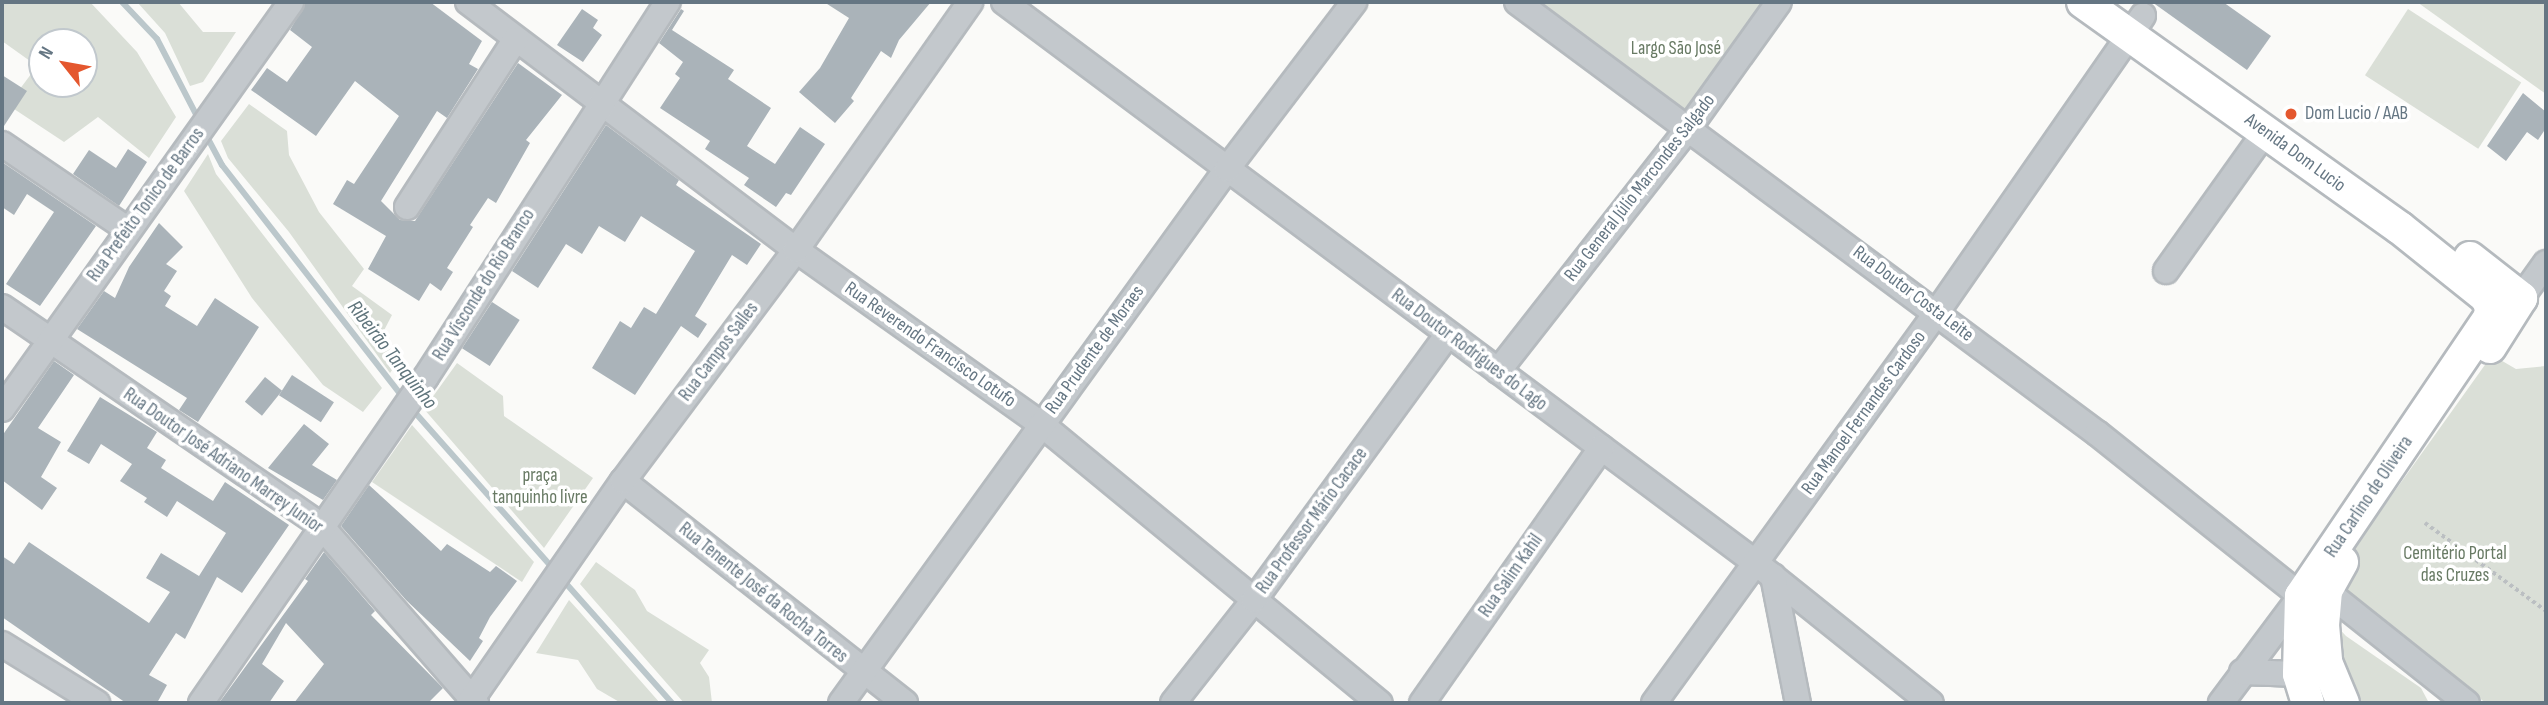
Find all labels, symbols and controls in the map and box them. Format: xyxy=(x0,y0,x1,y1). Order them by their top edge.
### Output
north arrow xyxy=(28,28,98,98)
park label: Largo São José xyxy=(1631,38,1721,60)
text: N xyxy=(34,43,59,63)
street label: Rua General Júlio Marcondes Salgado xyxy=(1560,90,1720,286)
place label: Dom Lucio / AAB xyxy=(2305,103,2408,125)
marker: Dom Lucio / AAB xyxy=(2283,106,2299,122)
street label: Avenida Dom Lucio xyxy=(2240,109,2350,197)
street label: Rua Prefeito Tonico de Barros xyxy=(82,124,210,286)
street label: Rua Visconde do Rio Branco xyxy=(428,205,540,365)
street label: Rua Doutor Costa Leite xyxy=(1848,241,1978,347)
street label: Rua Reverendo Francisco Lotufo xyxy=(840,277,1020,413)
street label: Rua Prudente de Moraes xyxy=(1041,281,1149,419)
street label: Rua Doutor Rodrigues do Lago xyxy=(1387,284,1551,416)
water label: Ribeirão Tanquinho xyxy=(342,296,442,414)
street label: Rua Campos Salles xyxy=(674,298,764,406)
street label: Rua Manoel Fernandes Cardoso xyxy=(1797,327,1931,499)
street label: Rua Doutor José Adriano Marrey Junior xyxy=(119,383,327,539)
street label: Rua Carlino de Oliveira xyxy=(2320,432,2418,562)
street label: Rua Professor Mário Cacace xyxy=(1251,443,1373,599)
park label: praça tanquinho livre xyxy=(492,465,588,509)
street label: Rua Tenente José da Rocha Torres xyxy=(674,518,852,668)
street label: Rua Salim Kahil xyxy=(1474,530,1548,622)
park label: Cemitério Portal das Cruzes xyxy=(2403,543,2507,587)

